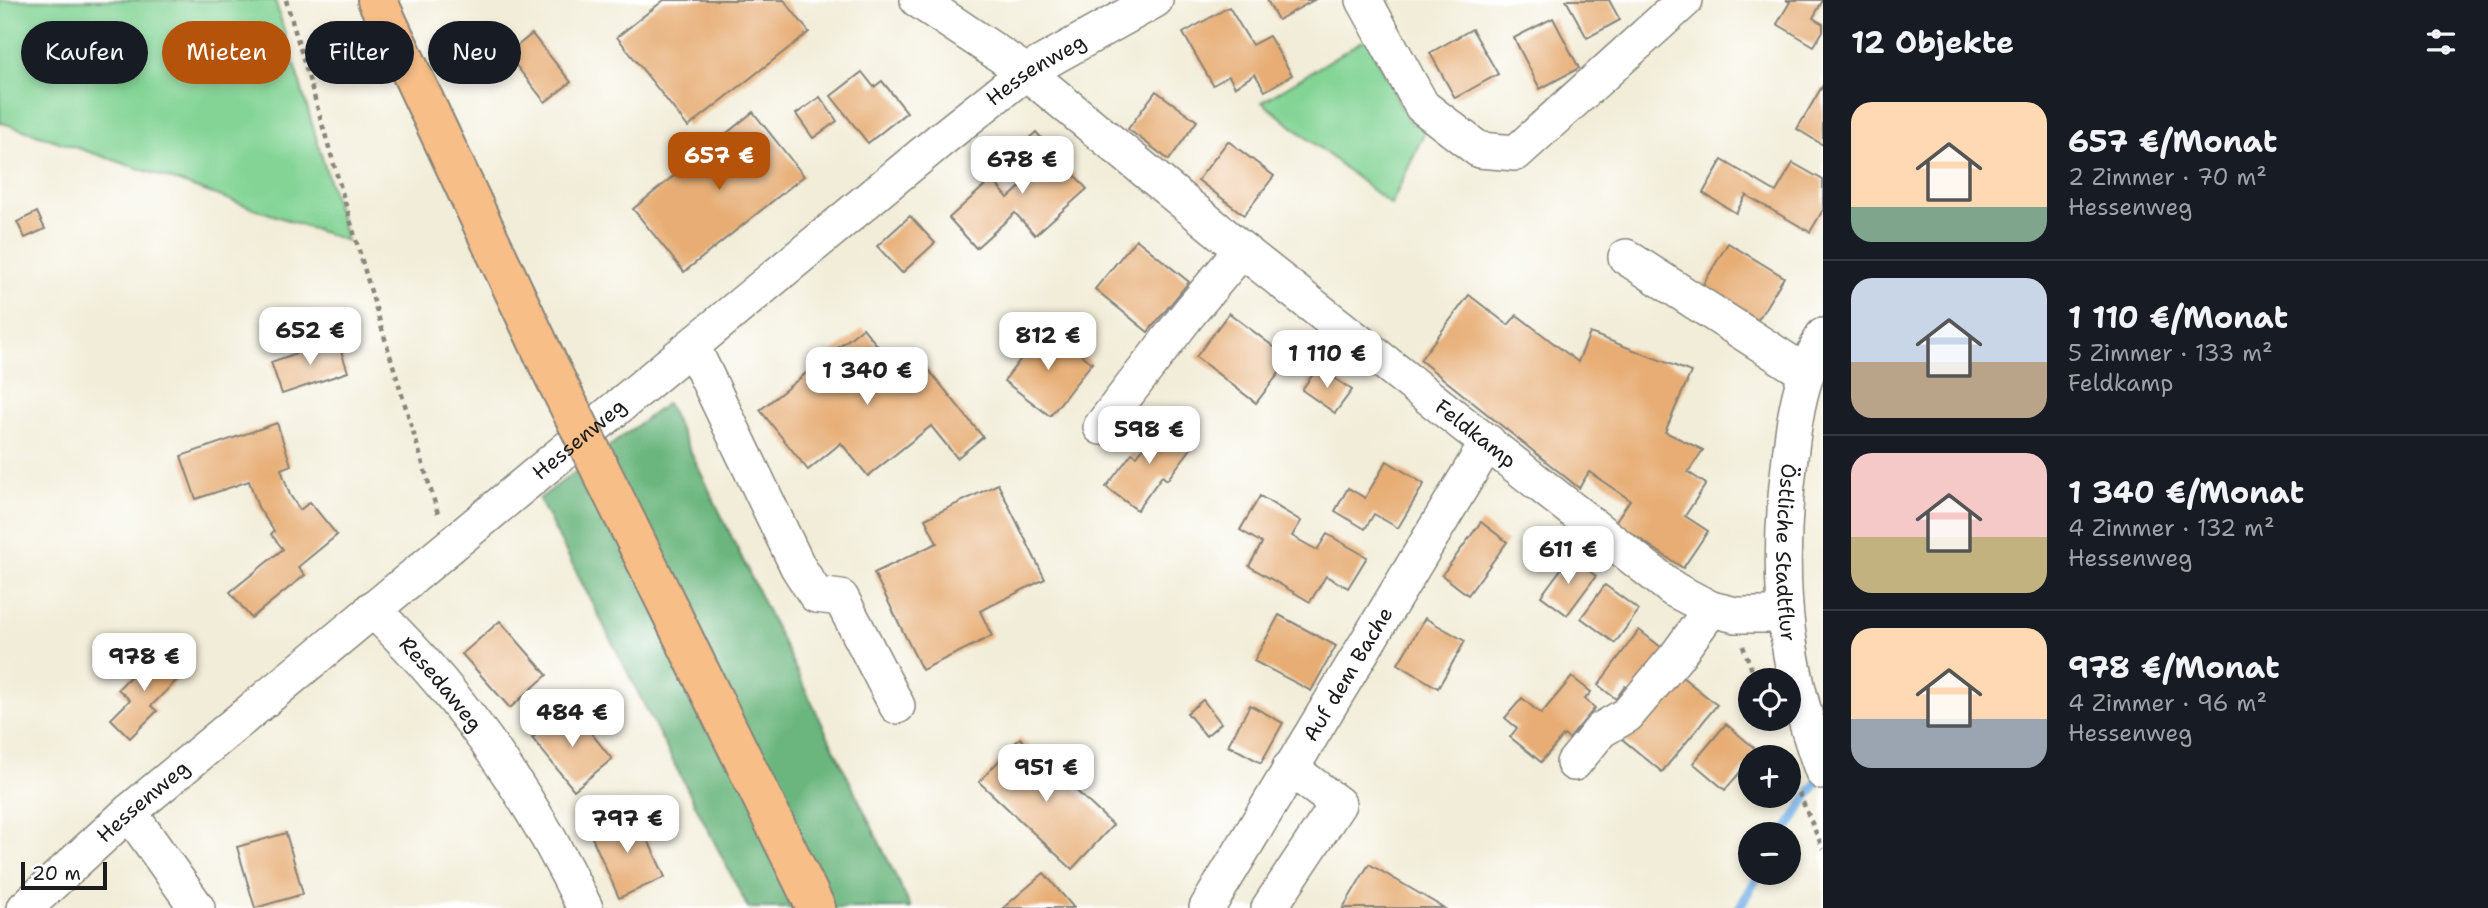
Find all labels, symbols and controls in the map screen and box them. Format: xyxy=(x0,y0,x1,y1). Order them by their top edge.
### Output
chip: Kaufen xyxy=(21,21,148,84)
chip: Mieten xyxy=(162,21,291,84)
chip: Filter xyxy=(305,21,414,84)
chip: Neu xyxy=(428,21,521,84)
text: 12 Objekte xyxy=(1851,22,2014,63)
icon: filters xyxy=(2422,23,2460,61)
street label: Hessenweg xyxy=(980,27,1091,112)
text: 657 €/Monat xyxy=(2068,121,2277,162)
icon: home xyxy=(1907,130,1991,214)
pin: 657 € xyxy=(670,132,768,192)
pin: 678 € xyxy=(973,136,1071,196)
text: 657 € xyxy=(684,140,754,170)
text: 678 € xyxy=(987,144,1057,174)
text: 2 Zimmer · 70 m² xyxy=(2068,162,2267,192)
text: Hessenweg xyxy=(2068,192,2192,222)
text: 1 110 €/Monat xyxy=(2068,297,2288,338)
icon: home xyxy=(1907,306,1991,390)
pin: 652 € xyxy=(261,308,359,367)
pin: 812 € xyxy=(999,312,1097,372)
text: 652 € xyxy=(275,315,345,345)
text: 812 € xyxy=(1015,320,1081,350)
pin: 1 110 € xyxy=(1262,330,1392,390)
text: 1 110 € xyxy=(1288,338,1366,368)
text: 5 Zimmer · 133 m² xyxy=(2068,338,2273,368)
pin: 1 340 € xyxy=(802,348,932,407)
text: 1 340 € xyxy=(822,355,912,385)
text: Feldkamp xyxy=(2068,368,2173,398)
street label: Hessenweg xyxy=(526,392,632,486)
street label: Feldkamp xyxy=(1429,393,1522,475)
pin: 598 € xyxy=(1100,406,1198,466)
text: 598 € xyxy=(1114,414,1184,444)
street label: Östliche Stadtflur xyxy=(1769,462,1803,643)
text: 1 340 €/Monat xyxy=(2068,472,2304,513)
icon: home xyxy=(1907,481,1991,565)
text: 4 Zimmer · 132 m² xyxy=(2068,513,2274,543)
pin: 611 € xyxy=(1519,526,1617,586)
text: 611 € xyxy=(1539,534,1597,564)
text: Hessenweg xyxy=(2068,543,2192,573)
street label: Auf dem Bache xyxy=(1297,602,1399,747)
street label: Resedaweg xyxy=(393,631,489,737)
pin: 978 € xyxy=(95,634,193,693)
text: 978 € xyxy=(108,641,180,671)
text: 978 €/Monat xyxy=(2068,647,2279,688)
icon: home xyxy=(1907,656,1991,740)
map controls xyxy=(1738,668,1801,885)
button: locate xyxy=(1738,668,1801,731)
text: 4 Zimmer · 96 m² xyxy=(2068,688,2267,718)
pin: 484 € xyxy=(523,690,621,749)
text: 484 € xyxy=(536,697,608,727)
text: Hessenweg xyxy=(2068,718,2192,748)
pin: 951 € xyxy=(997,744,1095,804)
button: + xyxy=(1738,745,1801,808)
text: 951 € xyxy=(1014,752,1078,782)
street label: Hessenweg xyxy=(91,754,195,849)
pin: 797 € xyxy=(578,796,676,855)
text: 797 € xyxy=(591,803,663,833)
button: − xyxy=(1738,822,1801,885)
scale bar xyxy=(21,859,107,891)
text: 20 m xyxy=(32,861,81,886)

